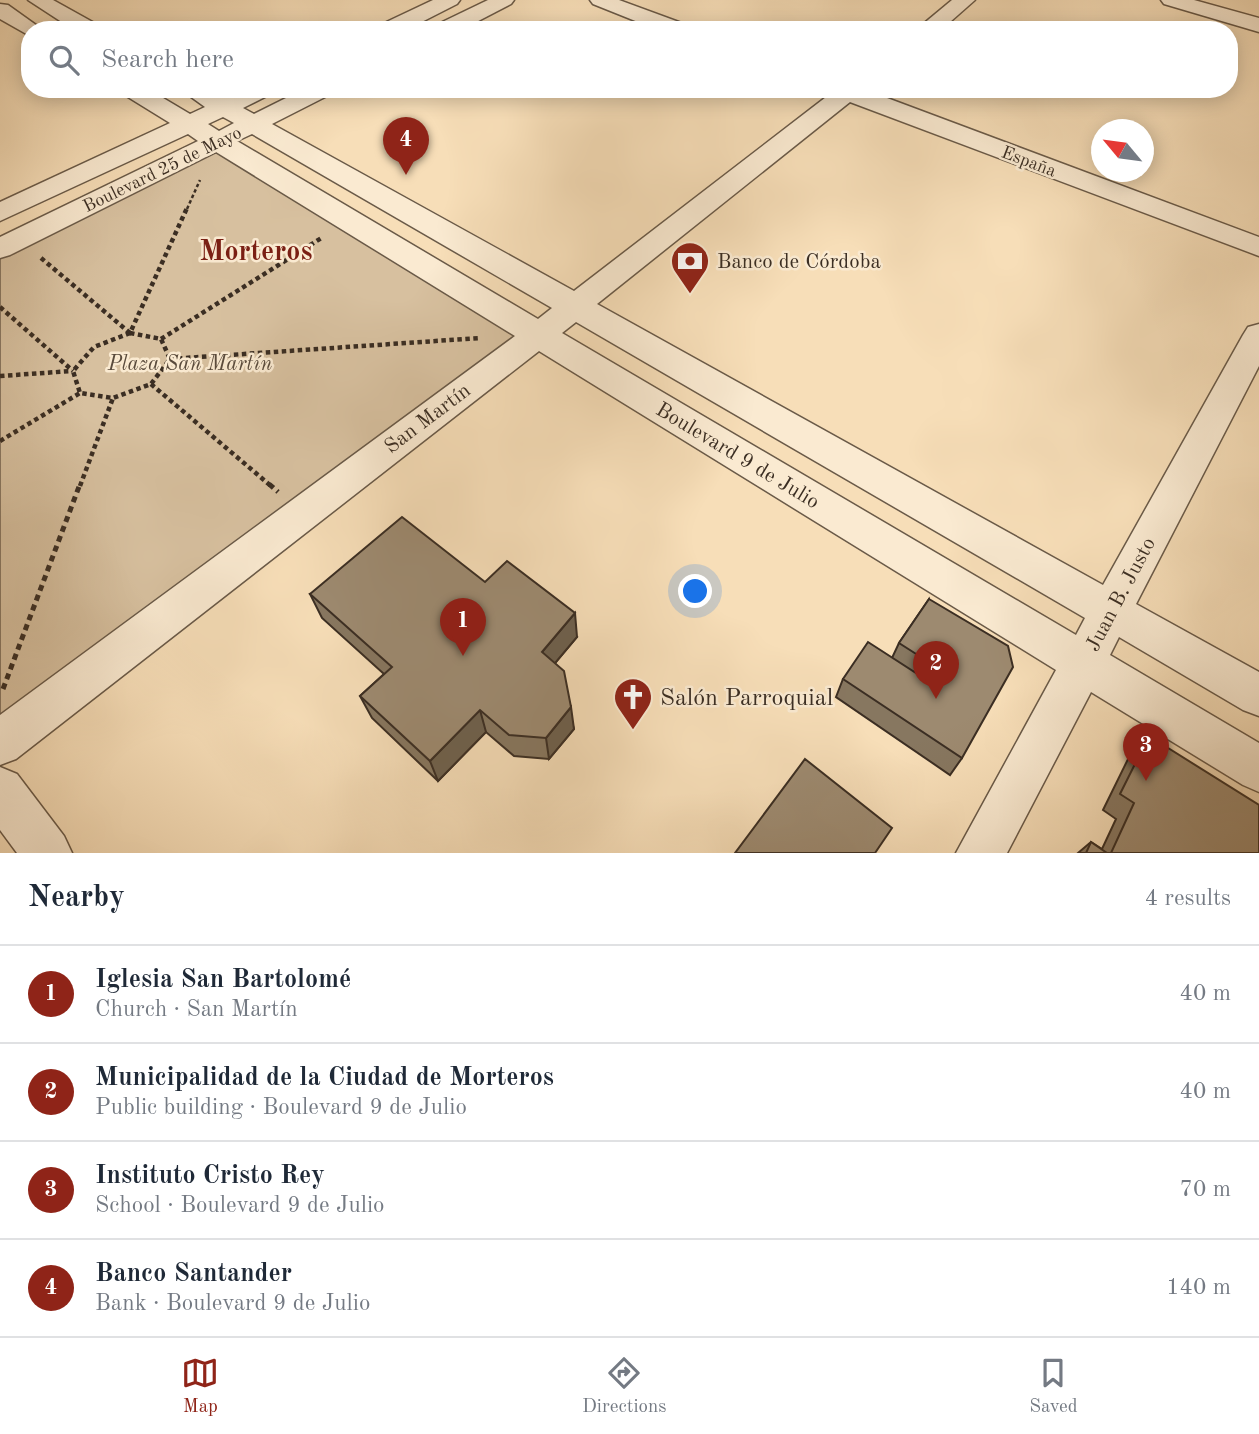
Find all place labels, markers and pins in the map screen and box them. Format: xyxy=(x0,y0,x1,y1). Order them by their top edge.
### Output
pin: 4 xyxy=(383,117,429,175)
bank icon: Banco de Córdoba xyxy=(669,240,711,295)
place label: Banco de Córdoba xyxy=(717,252,881,273)
pin: 1 xyxy=(440,598,486,656)
pin: 2 xyxy=(913,641,959,699)
church icon: Salón Parroquial xyxy=(612,676,654,731)
place label: Salón Parroquial xyxy=(660,687,833,711)
pin: 3 xyxy=(1123,723,1169,781)

